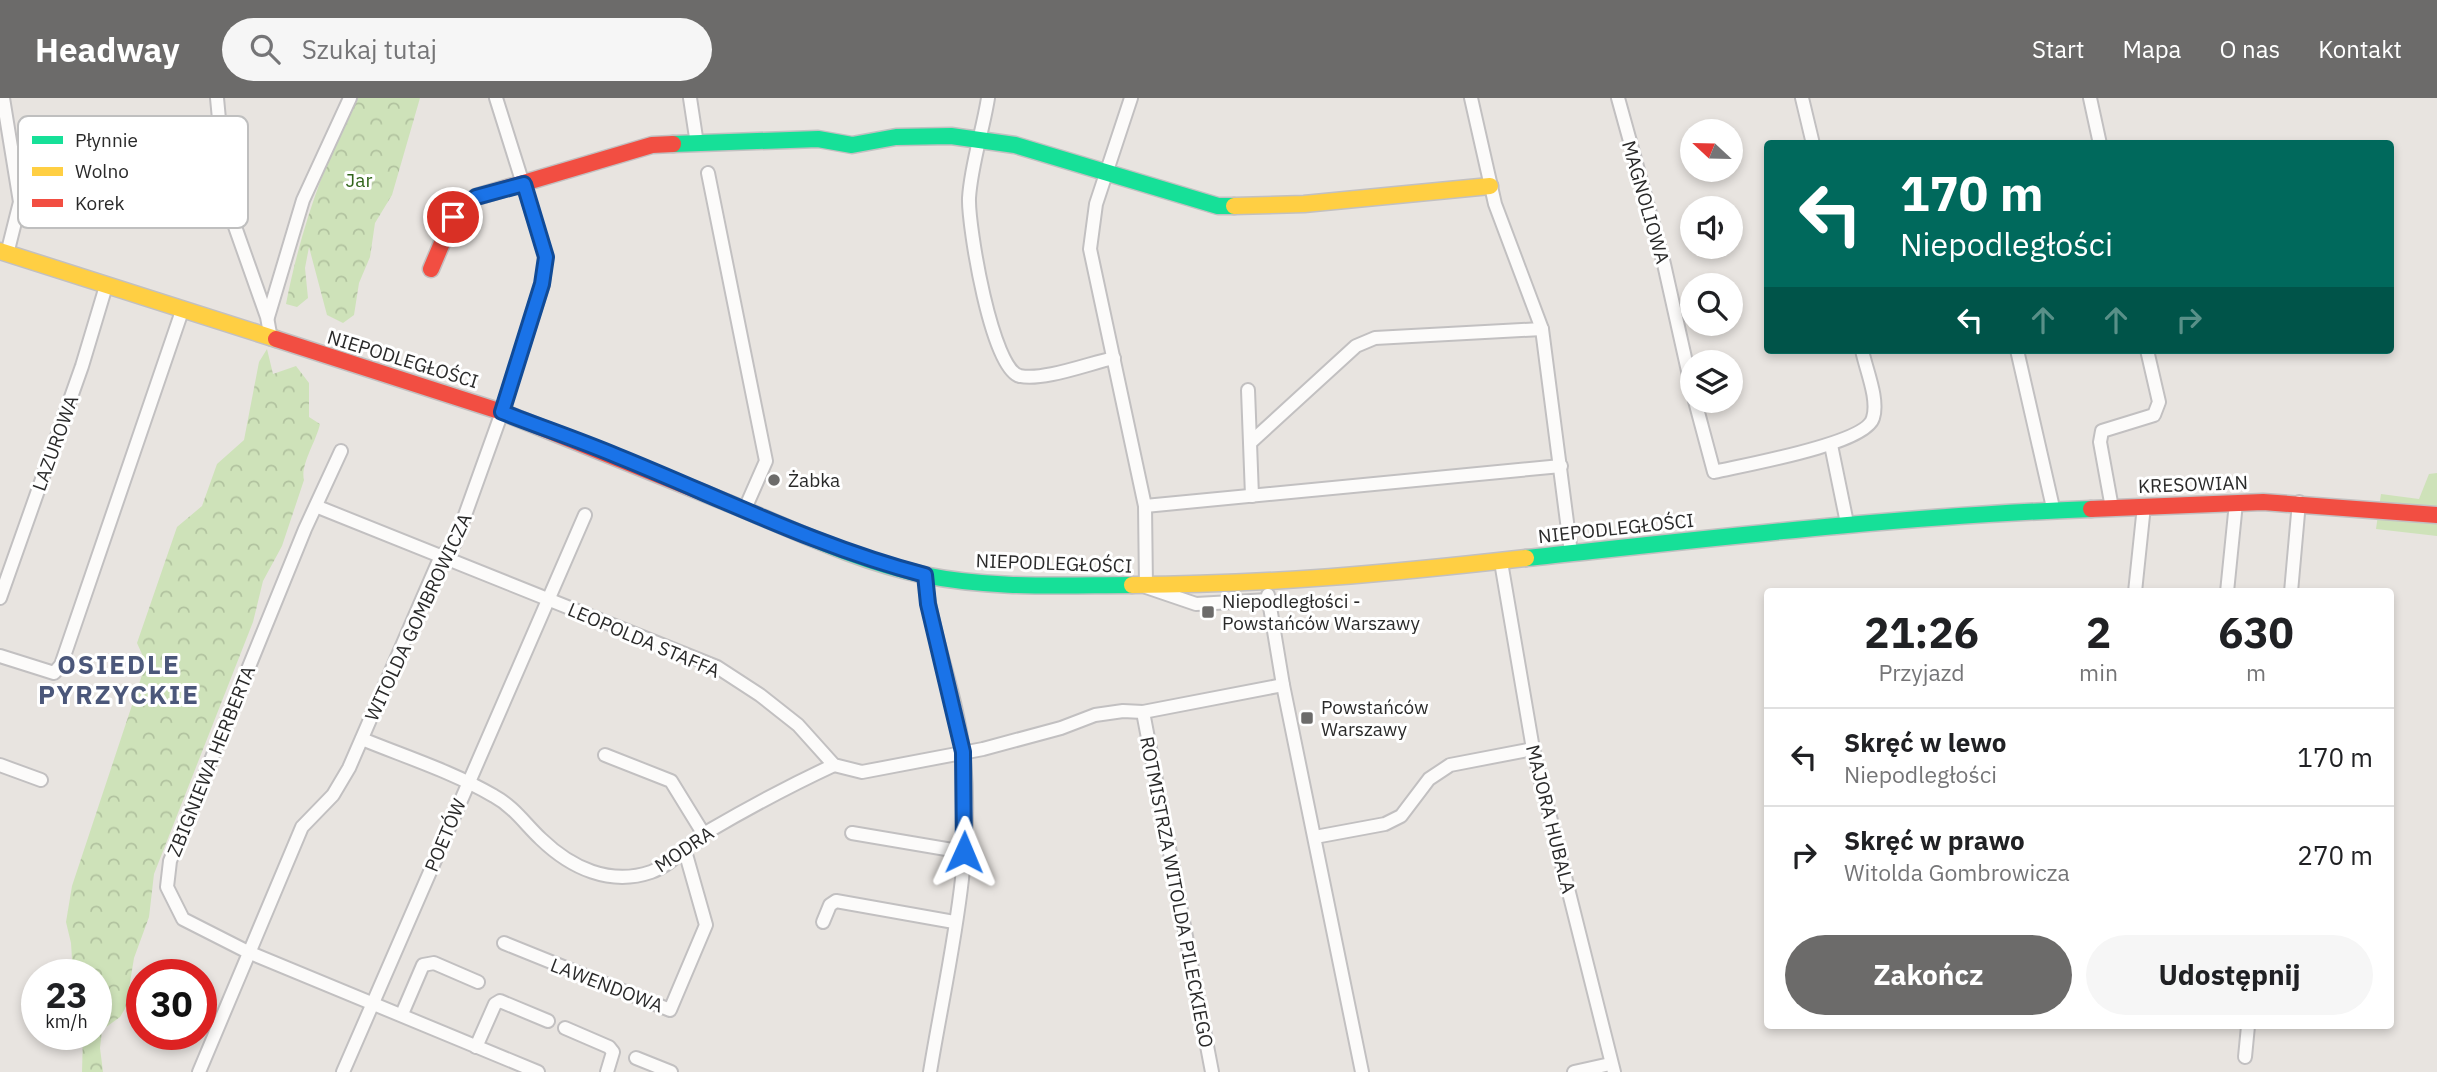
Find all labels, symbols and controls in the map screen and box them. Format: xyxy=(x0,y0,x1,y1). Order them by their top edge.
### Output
search box xyxy=(222,18,712,81)
text: Headway xyxy=(35,28,180,71)
icon: search xyxy=(246,30,284,68)
text: Szukaj tutaj xyxy=(302,32,437,66)
text: Start xyxy=(2032,33,2084,65)
text: Mapa xyxy=(2122,33,2181,65)
text: O nas xyxy=(2219,33,2280,65)
text: Kontakt xyxy=(2318,33,2402,65)
legend xyxy=(18,116,248,228)
north arrow xyxy=(1680,119,1743,182)
map controls xyxy=(1680,119,1743,413)
text: Płynnie xyxy=(75,128,138,152)
street label: MAGNOLIOWA xyxy=(1617,138,1675,266)
text: Wolno xyxy=(75,159,129,183)
text: 170 m xyxy=(1900,161,2044,224)
park label: Jar xyxy=(346,168,372,192)
icon: left xyxy=(1785,168,1876,259)
pin xyxy=(423,187,483,247)
text: Korek xyxy=(75,191,125,215)
button: sound xyxy=(1680,196,1743,259)
icon: arrive xyxy=(434,198,472,236)
text: Niepodległości xyxy=(1900,223,2113,265)
button: search xyxy=(1680,273,1743,336)
icon: left xyxy=(1951,301,1989,339)
icon: ahead xyxy=(2024,301,2062,339)
icon: ahead xyxy=(2097,301,2135,339)
icon: right xyxy=(2170,301,2208,339)
street label: NIEPODLEGŁOŚCI xyxy=(325,325,481,393)
button: layers xyxy=(1680,350,1743,413)
street label: LAZUROWA xyxy=(27,392,83,494)
place label: Żabka xyxy=(788,468,840,492)
street label: KRESOWIAN xyxy=(2138,470,2248,498)
marker: Żabka xyxy=(766,472,782,488)
street label: NIEPODLEGŁOŚCI xyxy=(1537,508,1695,548)
street label: WITOLDA GOMBROWICZA xyxy=(359,509,477,725)
street label: NIEPODLEGŁOŚCI xyxy=(975,548,1133,578)
place label: Niepodległości - Powstańców Warszawy xyxy=(1222,589,1420,635)
street label: LEOPOLDA STAFFA xyxy=(564,597,724,683)
marker: Niepodległości - Powstańców Warszawy xyxy=(1200,604,1216,620)
text: 21:26 xyxy=(1864,605,1979,660)
text: 2 xyxy=(2086,605,2111,660)
text: 630 xyxy=(2218,605,2294,660)
district label: OSIEDLE PYRZYCKIE xyxy=(38,647,200,711)
text: Przyjazd xyxy=(1878,657,1965,687)
text: min xyxy=(2079,657,2118,687)
text: m xyxy=(2246,657,2266,687)
street label: ZBIGNIEWA HERBERTA xyxy=(162,662,260,860)
place label: Powstańców Warszawy xyxy=(1321,695,1429,741)
marker: Powstańców Warszawy xyxy=(1299,710,1315,726)
text: Skręć w lewo xyxy=(1844,725,2006,759)
street label: ROTMISTRZA WITOLDA PILECKIEGO xyxy=(1135,734,1219,1050)
icon: left xyxy=(1785,738,1823,776)
text: 170 m xyxy=(2297,740,2373,774)
street label: MAJORA HUBALA xyxy=(1521,742,1581,896)
text: Niepodległości xyxy=(1844,759,1997,789)
street label: POETÓW xyxy=(419,795,471,875)
position arrow xyxy=(927,815,1001,889)
street label: MODRA xyxy=(650,821,718,877)
text: Skręć w prawo xyxy=(1844,823,2025,857)
icon: right xyxy=(1785,836,1823,874)
text: 270 m xyxy=(2297,838,2373,872)
text: Witolda Gombrowicza xyxy=(1844,857,2070,887)
button: Zakończ xyxy=(1785,935,2072,1015)
button: Udostępnij xyxy=(2086,935,2373,1015)
street label: LAWENDOWA xyxy=(547,953,667,1017)
speed limit sign: 30 xyxy=(126,959,217,1050)
text: 23 xyxy=(45,972,88,1018)
text: km/h xyxy=(45,1010,88,1033)

